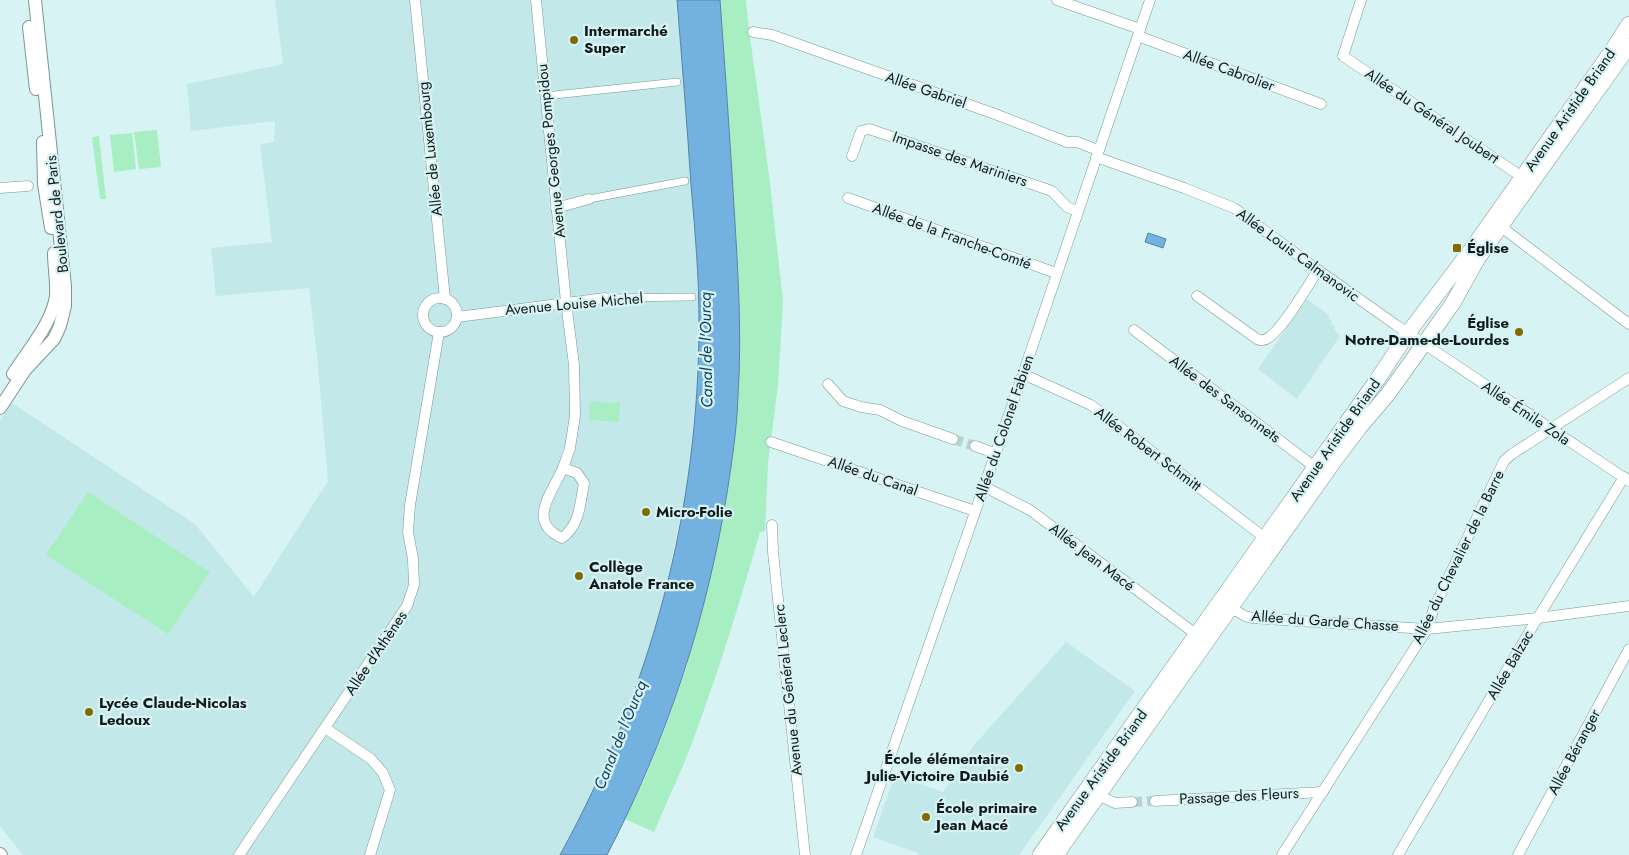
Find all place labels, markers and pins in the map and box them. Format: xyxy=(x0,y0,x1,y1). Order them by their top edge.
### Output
place label: Intermarché Super xyxy=(584,20,668,59)
marker: Intermarché Super xyxy=(568,34,580,46)
place label: Église xyxy=(1467,237,1509,259)
marker: Église xyxy=(1451,242,1463,254)
place label: Église Notre-Dame-de-Lourdes xyxy=(1345,312,1509,351)
marker: Église Notre-Dame-de-Lourdes xyxy=(1513,326,1525,338)
place label: Micro-Folie xyxy=(656,501,733,523)
marker: Micro-Folie xyxy=(640,506,652,518)
place label: Collège Anatole France xyxy=(588,556,695,595)
marker: Collège Anatole France xyxy=(573,570,585,582)
place label: Lycée Claude-Nicolas Ledoux xyxy=(99,692,247,731)
marker: Lycée Claude-Nicolas Ledoux xyxy=(83,706,95,718)
place label: École élémentaire Julie-Victoire Daubié xyxy=(863,748,1009,787)
marker: École élémentaire Julie-Victoire Daubié xyxy=(1013,762,1025,774)
place label: École primaire Jean Macé xyxy=(933,797,1037,836)
marker: École primaire Jean Macé xyxy=(920,811,932,823)

